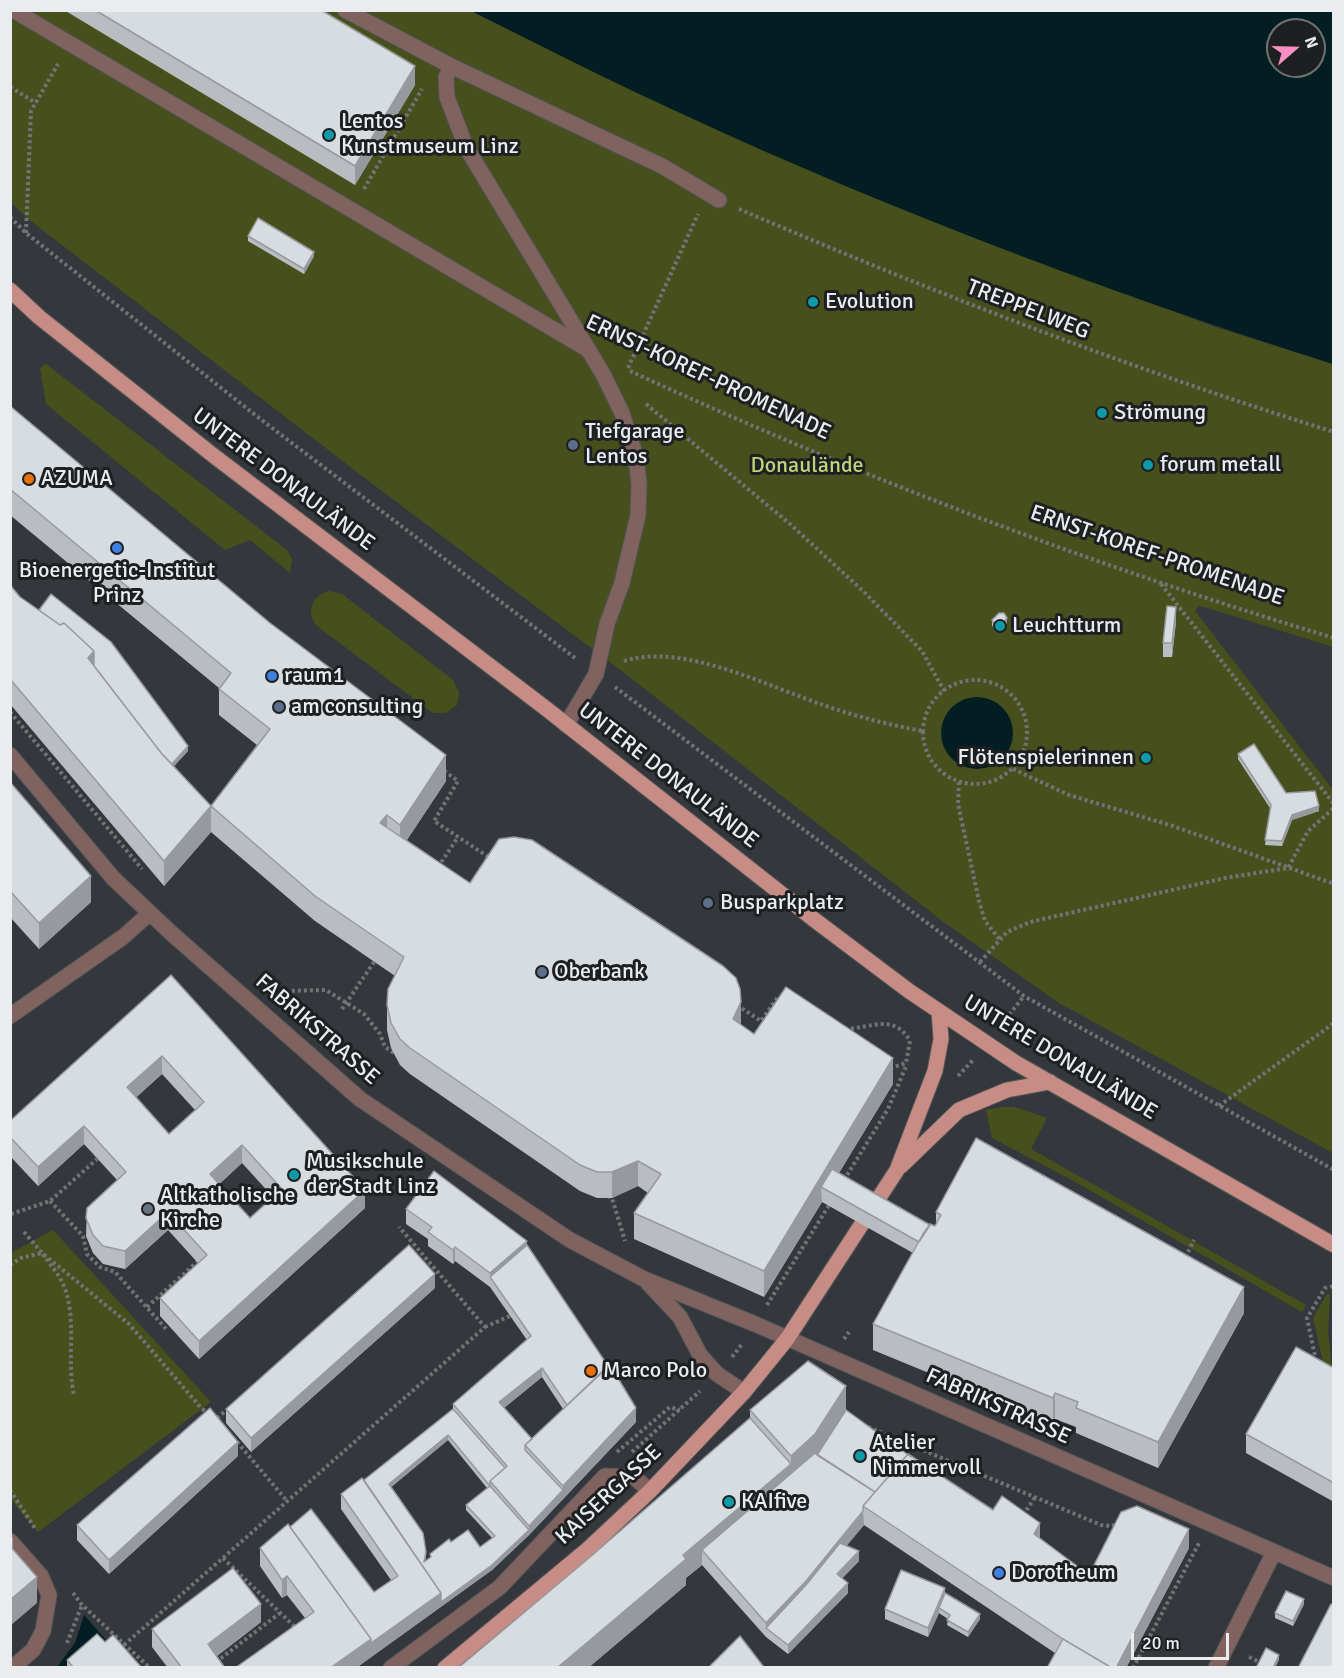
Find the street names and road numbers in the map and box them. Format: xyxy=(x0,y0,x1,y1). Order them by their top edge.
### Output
street label: TREPPELWEG xyxy=(963,275,1093,345)
street label: ERNST-KOREF-PROMENADE xyxy=(581,310,835,446)
street label: UNTERE DONAULÄNDE xyxy=(187,403,379,557)
street label: ERNST-KOREF-PROMENADE xyxy=(1026,500,1288,612)
street label: UNTERE DONAULÄNDE xyxy=(573,697,763,855)
street label: FABRIKSTRASSE xyxy=(250,969,384,1091)
street label: UNTERE DONAULÄNDE xyxy=(958,990,1162,1126)
street label: FABRIKSTRASSE xyxy=(922,1363,1074,1451)
street label: KAISERGASSE xyxy=(551,1439,667,1551)

